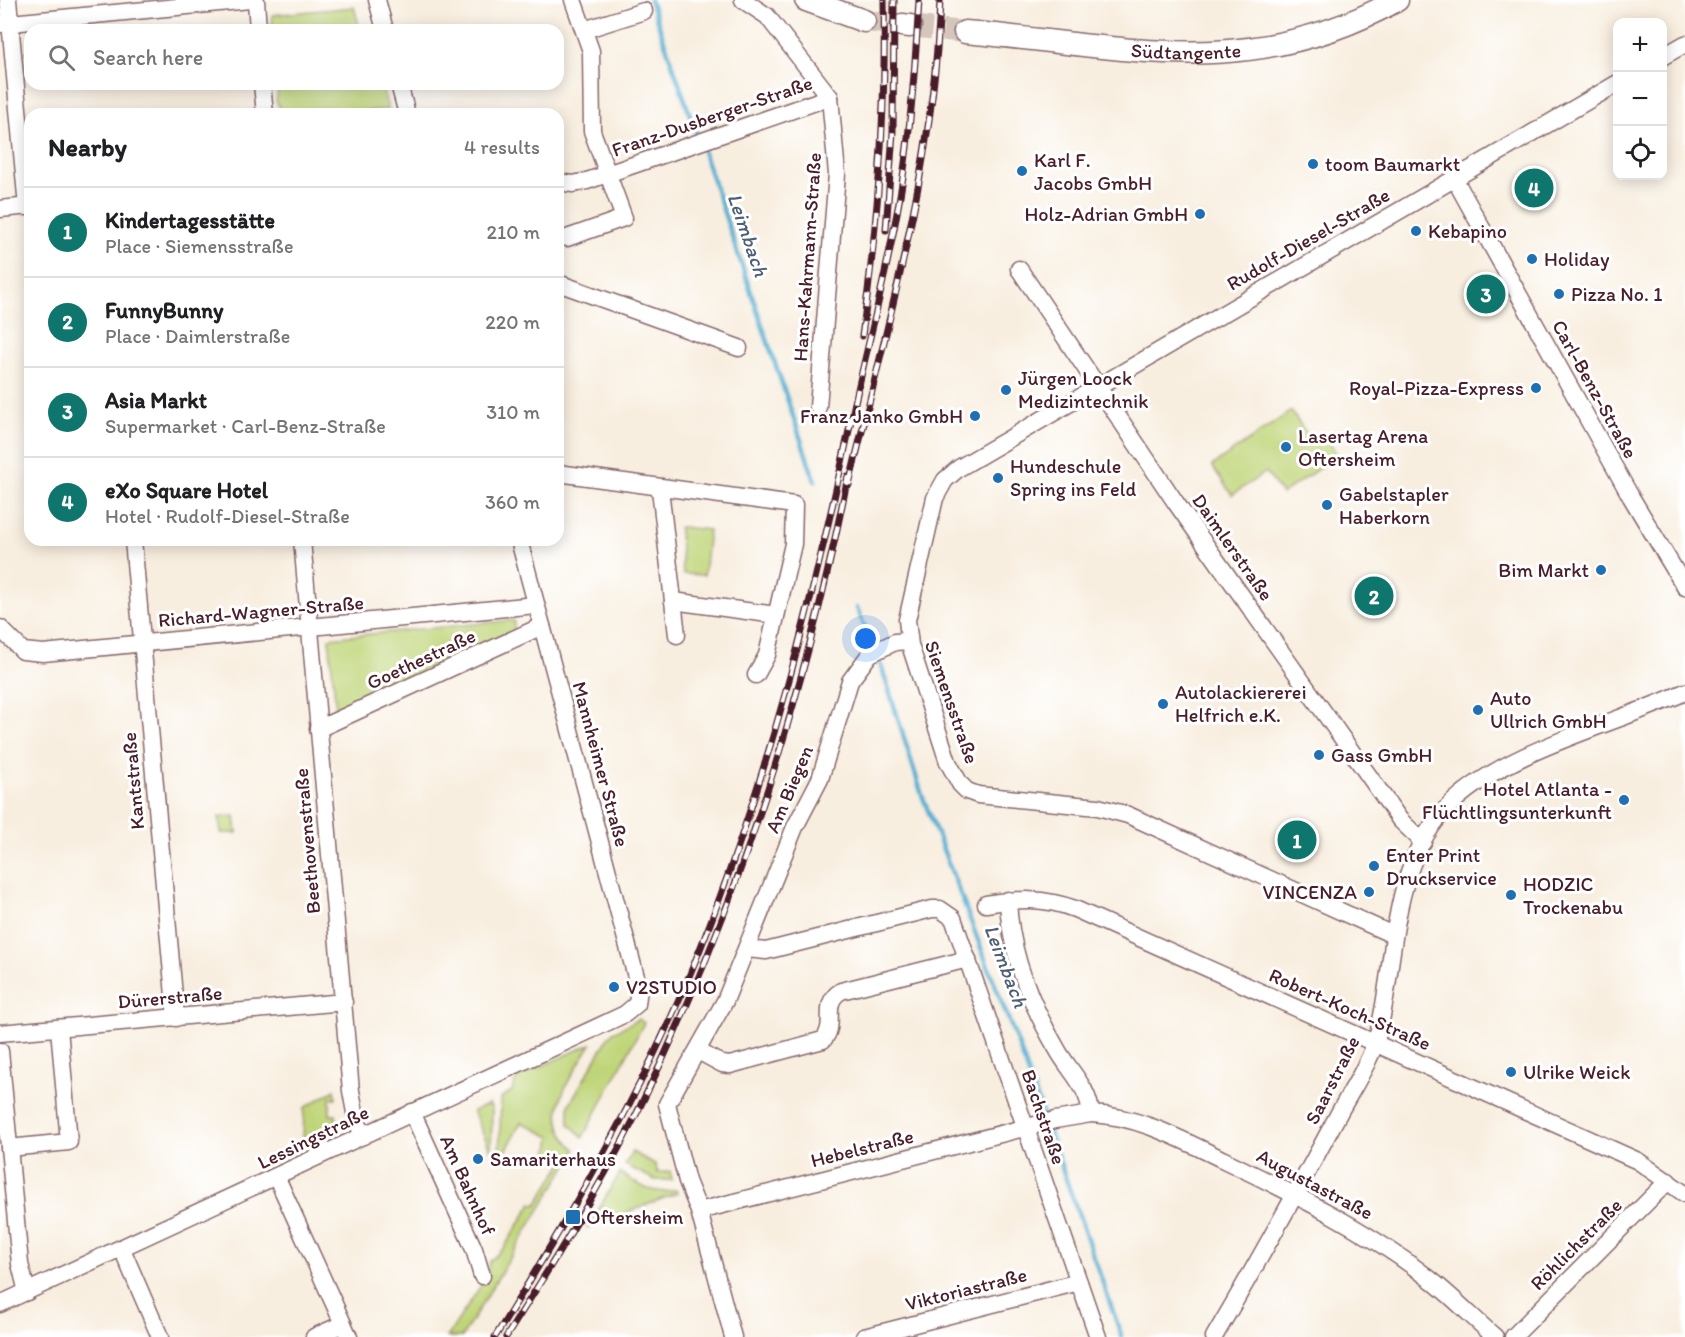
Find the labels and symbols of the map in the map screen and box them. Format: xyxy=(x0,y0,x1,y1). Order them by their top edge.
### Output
street label: Südtangente xyxy=(1130,38,1242,64)
street label: Franz-Dusberger-Straße xyxy=(608,70,816,162)
place label: Karl F. Jacobs GmbH xyxy=(1034,148,1152,195)
street label: Hans-Kahrmann-Straße xyxy=(788,152,826,362)
place label: toom Baumarkt xyxy=(1325,152,1460,176)
marker: toom Baumarkt xyxy=(1306,157,1320,171)
marker: Karl F. Jacobs GmbH xyxy=(1015,164,1029,178)
pin: 4 xyxy=(1514,166,1553,210)
street label: Rudolf-Diesel-Straße xyxy=(1222,183,1394,295)
water label: Leimbach xyxy=(723,190,775,281)
place label: Holz-Adrian GmbH xyxy=(1025,202,1188,226)
marker: Holz-Adrian GmbH xyxy=(1193,207,1207,221)
place label: Kebapino xyxy=(1428,219,1507,243)
marker: Kebapino xyxy=(1409,224,1423,238)
place label: Holiday xyxy=(1544,247,1610,271)
marker: Holiday xyxy=(1525,252,1539,266)
pin: 3 xyxy=(1466,272,1506,316)
place label: Pizza No. 1 xyxy=(1571,282,1663,306)
marker: Pizza No. 1 xyxy=(1552,287,1566,301)
street label: Carl-Benz-Straße xyxy=(1547,316,1643,462)
place label: Jürgen Loock Medizintechnik xyxy=(1018,366,1148,413)
place label: Royal-Pizza-Express xyxy=(1349,376,1524,400)
marker: Royal-Pizza-Express xyxy=(1529,381,1543,395)
marker: Jürgen Loock Medizintechnik xyxy=(999,383,1013,397)
place label: Franz Janko GmbH xyxy=(800,404,963,428)
marker: Franz Janko GmbH xyxy=(968,409,982,423)
place label: Lasertag Arena Oftersheim xyxy=(1298,424,1428,471)
marker: Lasertag Arena Oftersheim xyxy=(1279,440,1293,454)
place label: Hundeschule Spring ins Feld xyxy=(1010,454,1136,501)
marker: Hundeschule Spring ins Feld xyxy=(991,471,1005,485)
place label: Gabelstapler Haberkorn xyxy=(1339,482,1449,529)
street label: Daimlerstraße xyxy=(1187,489,1279,605)
marker: Gabelstapler Haberkorn xyxy=(1320,498,1334,512)
place label: Bim Markt xyxy=(1498,558,1589,582)
marker: Bim Markt xyxy=(1594,563,1608,577)
pin: 2 xyxy=(1354,574,1394,618)
street label: Richard-Wagner-Straße xyxy=(157,590,365,632)
street label: Goethestraße xyxy=(363,623,479,695)
your location xyxy=(851,624,880,653)
street label: Siemensstraße xyxy=(920,637,984,767)
street label: Mannheimer Straße xyxy=(567,679,635,849)
place label: Autolackiererei Helfrich e.K. xyxy=(1175,680,1307,727)
place label: Auto Ullrich GmbH xyxy=(1490,686,1607,733)
marker: Autolackiererei Helfrich e.K. xyxy=(1156,697,1170,711)
marker: Auto Ullrich GmbH xyxy=(1471,703,1485,717)
street label: Kantstraße xyxy=(117,731,149,831)
street label: Am Biegen xyxy=(760,742,818,836)
place label: Gass GmbH xyxy=(1331,743,1432,767)
marker: Gass GmbH xyxy=(1312,748,1326,762)
street label: Beethovenstraße xyxy=(289,767,325,915)
place label: Hotel Atlanta - Flüchtlingsunterkunft xyxy=(1422,777,1612,824)
marker: Hotel Atlanta - Flüchtlingsunterkunft xyxy=(1617,793,1631,807)
pin: 1 xyxy=(1278,818,1316,862)
place label: Enter Print Druckservice xyxy=(1386,843,1497,890)
marker: Enter Print Druckservice xyxy=(1367,859,1381,873)
place label: HODZIC Trockenabu xyxy=(1523,872,1623,919)
place label: VINCENZA xyxy=(1263,880,1357,904)
marker: VINCENZA xyxy=(1362,885,1376,899)
marker: HODZIC Trockenabu xyxy=(1504,888,1518,902)
water label: Leimbach xyxy=(979,921,1034,1011)
street label: Robert-Koch-Straße xyxy=(1265,963,1435,1055)
place label: V2STUDIO xyxy=(626,975,717,999)
street label: Dürerstraße xyxy=(117,980,223,1014)
marker: V2STUDIO xyxy=(607,980,621,994)
street label: Saarstraße xyxy=(1300,1032,1364,1128)
place label: Ulrike Weick xyxy=(1523,1060,1630,1084)
marker: Ulrike Weick xyxy=(1504,1065,1518,1079)
street label: Bachstraße xyxy=(1017,1066,1071,1168)
street label: Lessingstraße xyxy=(253,1100,373,1174)
street label: Hebelstraße xyxy=(808,1124,916,1172)
street label: Am Bahnhof xyxy=(435,1131,501,1239)
street label: Augustastraße xyxy=(1253,1143,1377,1225)
place label: Samariterhaus xyxy=(490,1147,616,1171)
marker: Samariterhaus xyxy=(471,1152,485,1166)
street label: Röhlichstraße xyxy=(1525,1193,1627,1295)
place label: Oftersheim xyxy=(586,1205,684,1229)
marker: Oftersheim xyxy=(564,1208,582,1226)
street label: Viktoriastraße xyxy=(903,1262,1029,1316)

